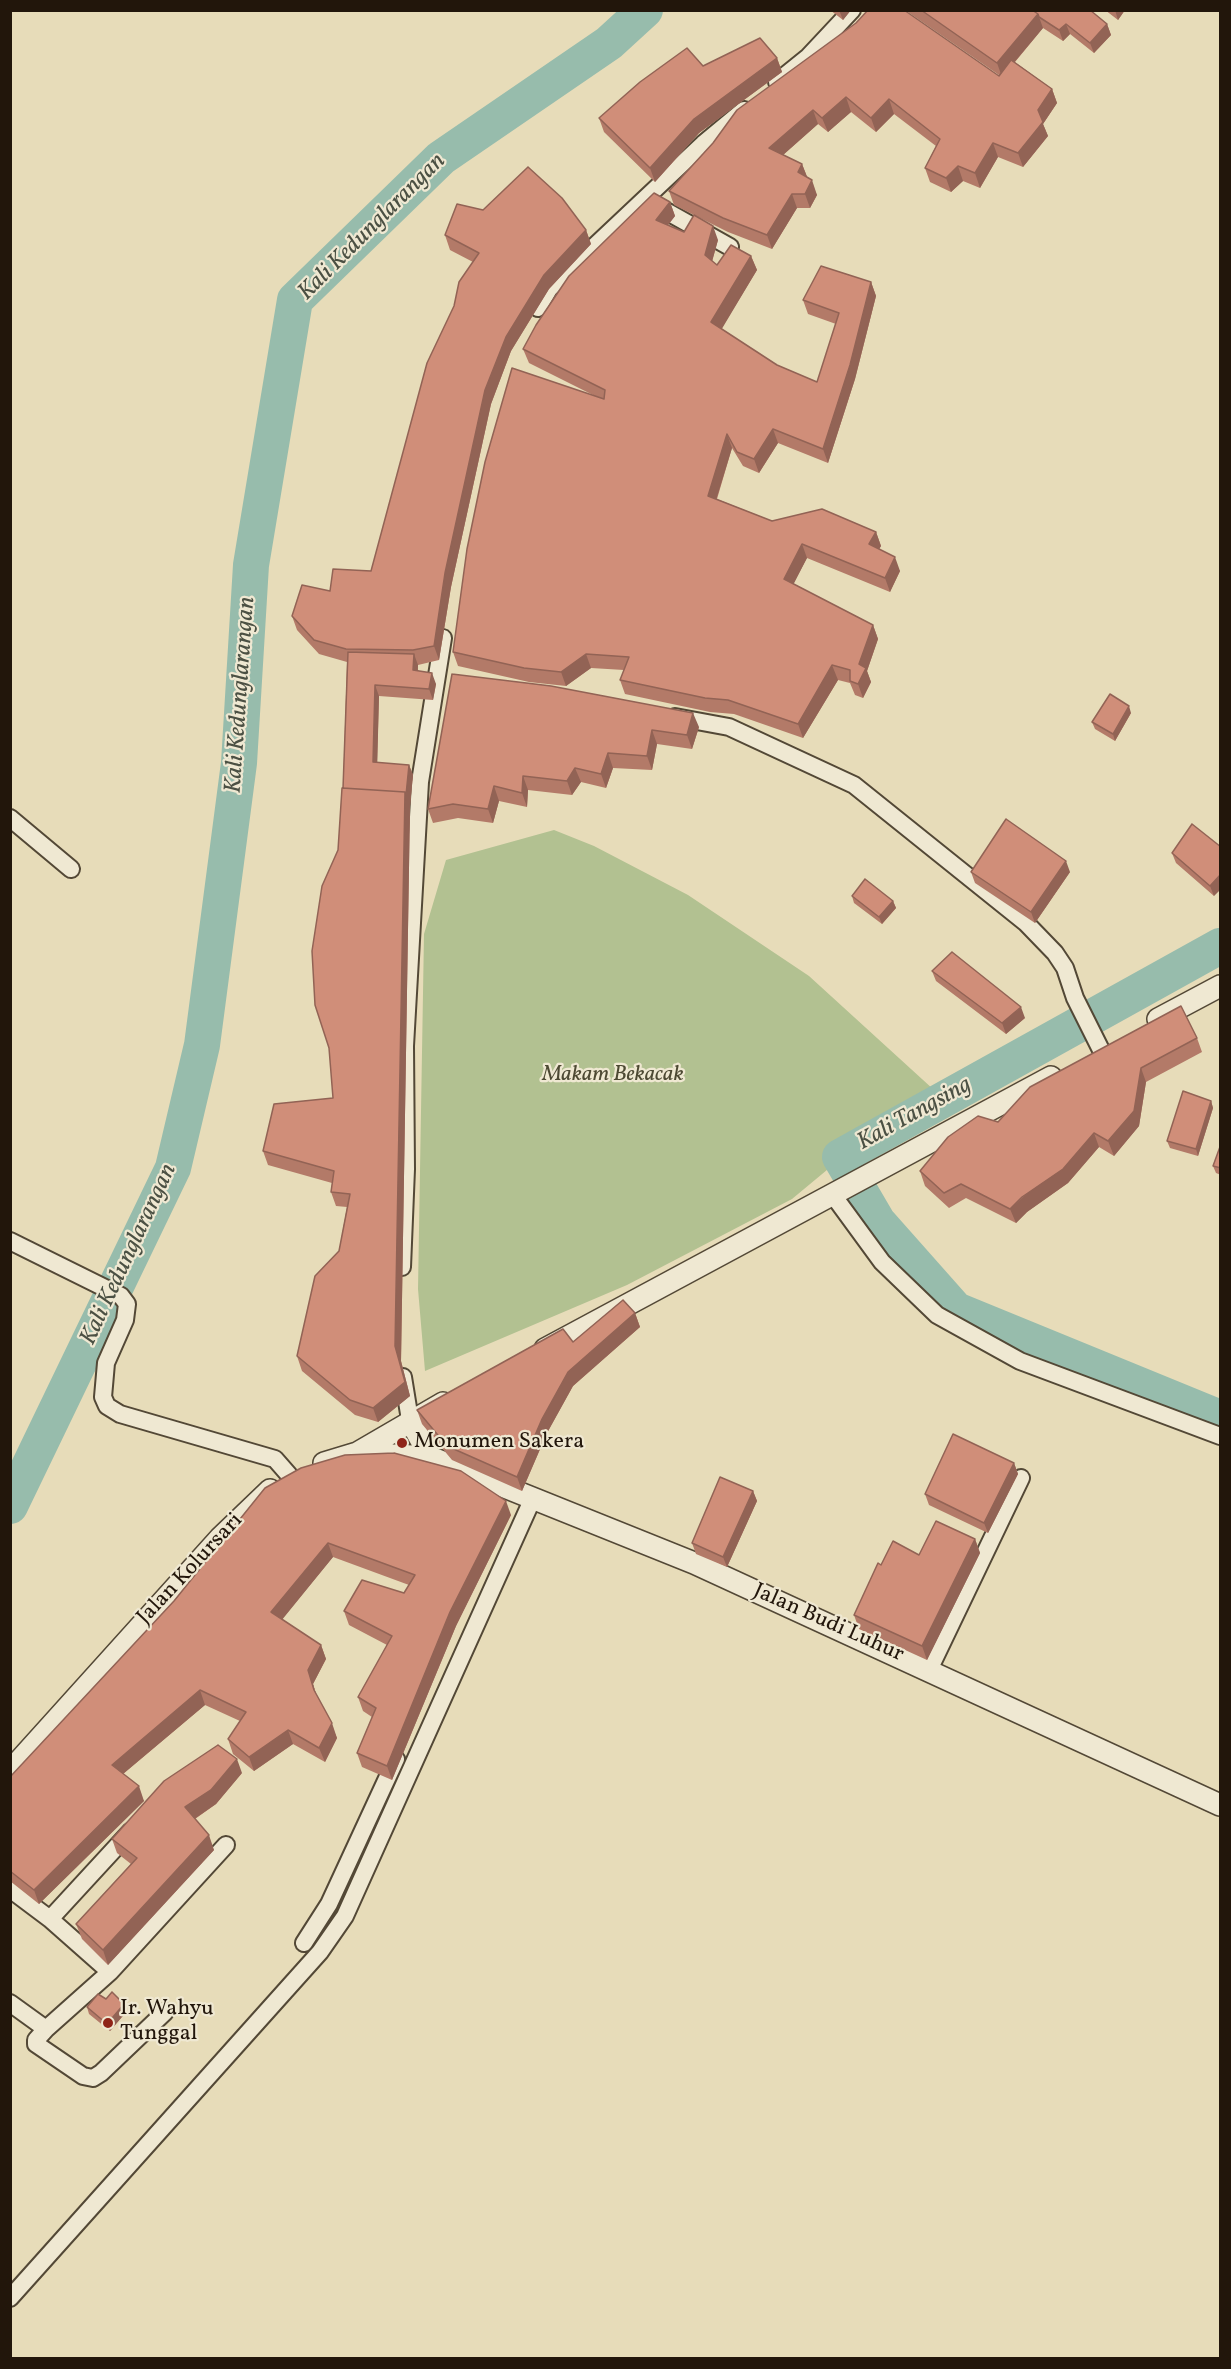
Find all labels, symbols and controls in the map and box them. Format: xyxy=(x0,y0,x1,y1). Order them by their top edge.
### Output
water label: Kali Kedunglarangan xyxy=(293,148,453,308)
water label: Kali Kedunglarangan xyxy=(221,596,263,794)
park label: Makam Bekacak xyxy=(542,1063,684,1089)
water label: Kali Tangsing xyxy=(853,1072,977,1158)
water label: Kali Kedunglarangan xyxy=(75,1160,185,1350)
place label: Monumen Sakera xyxy=(414,1430,584,1456)
marker: Monumen Sakera xyxy=(395,1436,409,1450)
street label: Jalan Kolursari xyxy=(133,1509,249,1631)
street label: Jalan Budi Luhur xyxy=(749,1579,907,1669)
place label: Ir. Wahyu Tunggal xyxy=(120,1997,214,2048)
marker: Ir. Wahyu Tunggal xyxy=(101,2016,115,2030)

